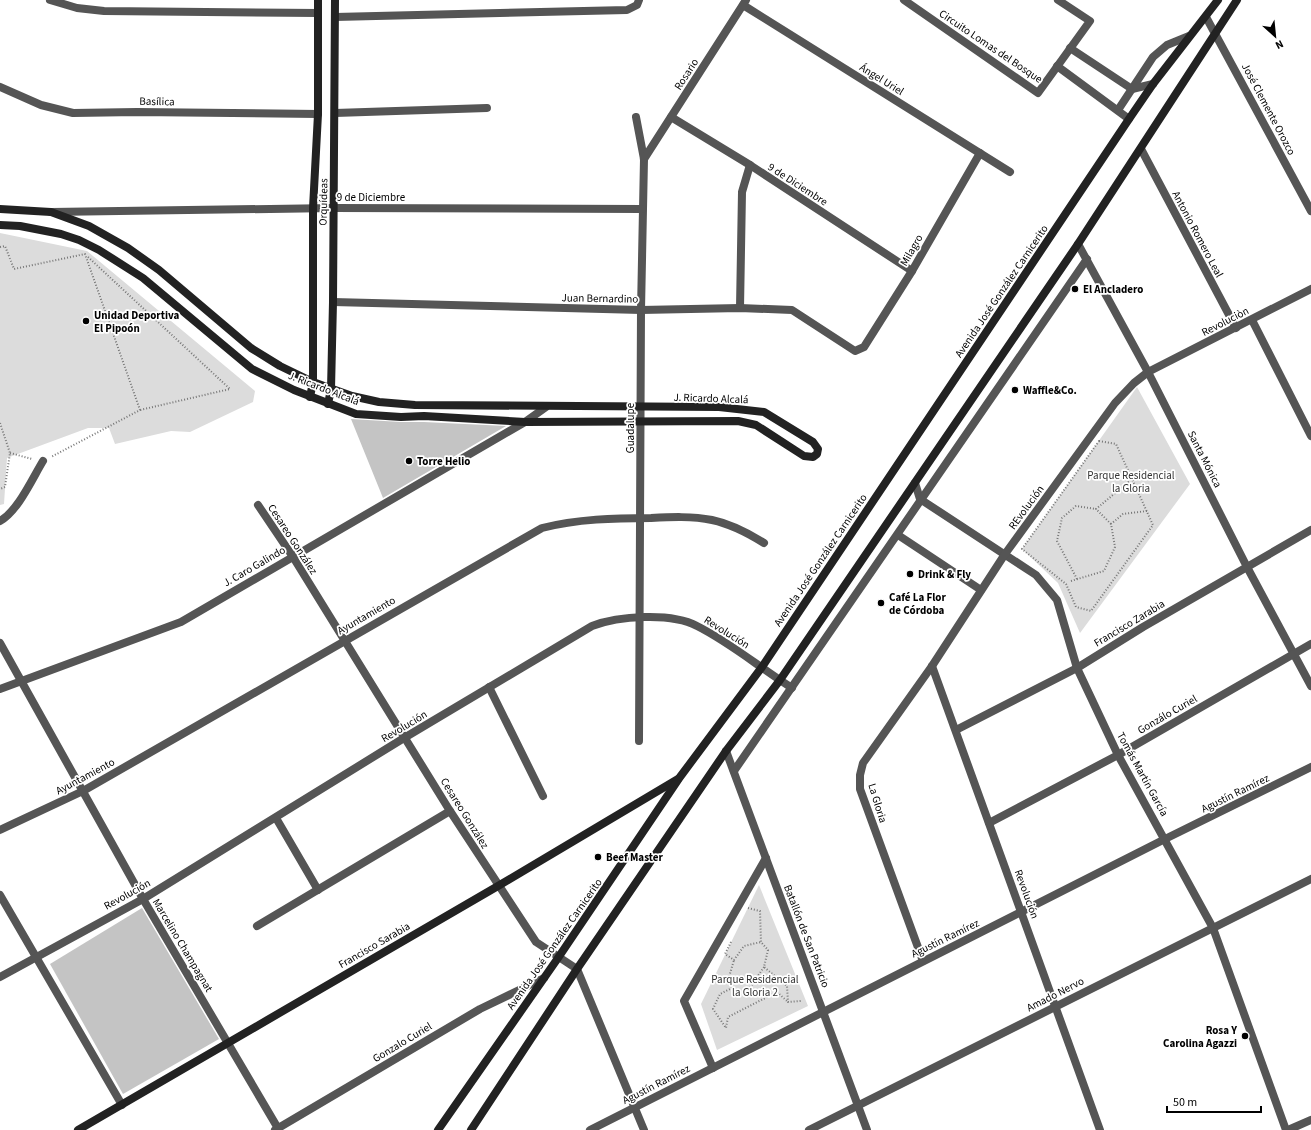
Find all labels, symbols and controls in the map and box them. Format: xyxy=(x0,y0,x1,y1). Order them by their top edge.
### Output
street label: Circuito Lomas del Bosque xyxy=(936,6,1046,87)
north arrow xyxy=(1255,16,1295,56)
text: N xyxy=(1273,36,1286,53)
street label: Rosario xyxy=(671,56,702,93)
street label: Ángel Uriel xyxy=(857,60,907,99)
street label: José Clemente Orozco xyxy=(1238,61,1299,158)
street label: Basílica xyxy=(139,94,175,109)
street label: 9 de Diciembre xyxy=(765,159,831,210)
street label: Orquídeas xyxy=(316,178,331,226)
street label: Antonio Romero Leal xyxy=(1168,188,1227,280)
street label: 9 de Diciembre xyxy=(337,190,406,205)
street label: Avenida José González Carnicerito xyxy=(951,222,1052,361)
street label: Milagro xyxy=(896,232,927,269)
place label: El Ancladero xyxy=(1083,282,1143,297)
marker: El Ancladero xyxy=(1070,284,1080,294)
street label: Juan Bernardino xyxy=(561,290,639,307)
street label: Revoluciòn xyxy=(1199,303,1251,340)
place label: Unidad Deportiva El Pipoón xyxy=(94,308,179,336)
marker: Unidad Deportiva El Pipoón xyxy=(81,316,91,326)
street label: J. Ricardo Alcalá xyxy=(286,368,361,409)
place label: Waffle&Co. xyxy=(1023,383,1077,398)
marker: Waffle&Co. xyxy=(1010,385,1020,395)
street label: J. Ricardo Alcalá xyxy=(673,390,749,407)
street label: Guadalupe xyxy=(623,402,638,453)
street label: Santa Mónica xyxy=(1184,428,1225,490)
place label: Torre Helio xyxy=(417,454,470,469)
marker: Torre Helio xyxy=(404,456,414,466)
park label: Parque Residencial la Gloria xyxy=(1087,468,1175,496)
street label: REvolución xyxy=(1005,482,1048,533)
street label: Avenida José González Carnicerito xyxy=(770,491,871,630)
street label: Cesareo González xyxy=(264,501,321,578)
street label: J. Caro Galindo xyxy=(220,543,288,590)
place label: Drink & Fly xyxy=(918,567,971,582)
marker: Drink & Fly xyxy=(905,569,915,579)
place label: Café La Flor de Córdoba xyxy=(889,590,946,618)
street label: Ayuntamiento xyxy=(334,593,398,638)
street label: Francisco Zarabia xyxy=(1091,596,1168,651)
marker: Café La Flor de Córdoba xyxy=(876,598,886,608)
street label: Revolución xyxy=(701,612,752,652)
street label: Gonzálo Curiel xyxy=(1135,691,1200,738)
street label: Revolución xyxy=(378,707,430,746)
street label: Tomás Martín García xyxy=(1113,730,1172,819)
street label: Ayuntamiento xyxy=(53,755,117,798)
street label: Agustín Ramírez xyxy=(1199,770,1272,816)
street label: Cesareo González xyxy=(437,775,493,852)
street label: La Gloria xyxy=(864,781,891,825)
place label: Beef Master xyxy=(606,850,663,865)
marker: Beef Master xyxy=(593,852,603,862)
street label: Revolución xyxy=(1011,868,1042,921)
street label: Revolución xyxy=(101,875,153,913)
street label: Avenida José González Carnicerito xyxy=(503,876,606,1013)
street label: Batallón de San Patricio xyxy=(780,883,833,990)
street label: Marcelino Champagnat xyxy=(149,896,217,995)
street label: Agustín Ramírez xyxy=(909,915,982,961)
street label: Francisco Sarabia xyxy=(336,919,413,972)
park label: Parque Residencial la Gloria 2 xyxy=(711,972,799,1000)
street label: Amado Nervo xyxy=(1024,974,1087,1015)
street label: Gonzalo Curiel xyxy=(370,1019,435,1066)
place label: Rosa Y Carolina Agazzi xyxy=(1163,1023,1237,1051)
marker: Rosa Y Carolina Agazzi xyxy=(1240,1031,1250,1041)
street label: Agustín Ramírez xyxy=(620,1061,693,1108)
scale bar xyxy=(1167,1088,1261,1114)
text: 50 m xyxy=(1173,1094,1197,1111)

